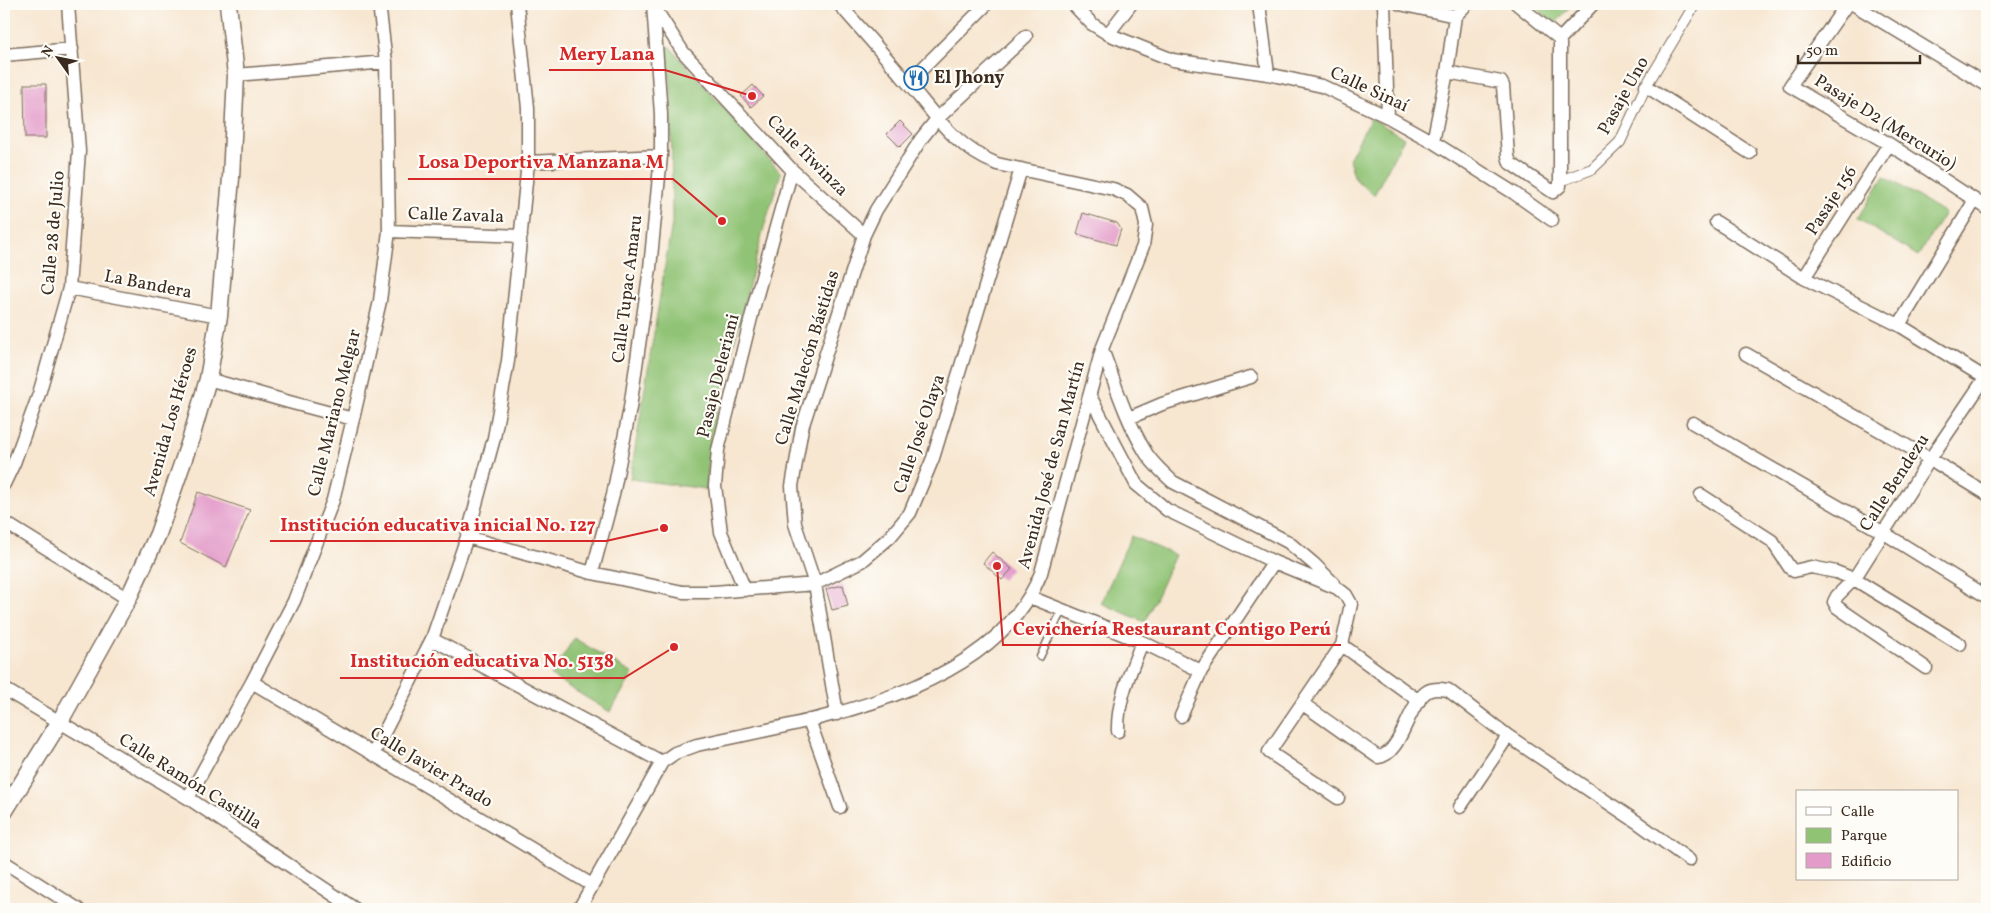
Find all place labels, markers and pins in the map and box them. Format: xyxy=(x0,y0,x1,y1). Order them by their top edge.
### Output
callout: Mery Lana xyxy=(549,36,665,70)
restaurant icon: El Jhony xyxy=(903,65,929,91)
place label: El Jhony xyxy=(934,66,1004,91)
callout: Losa Deportiva Manzana M xyxy=(408,145,673,179)
callout: Institución educativa inicial No. 127 xyxy=(270,507,606,541)
callout: Cevichería Restaurant Contigo Perú xyxy=(1003,611,1341,645)
callout: Institución educativa No. 5138 xyxy=(340,644,624,678)

